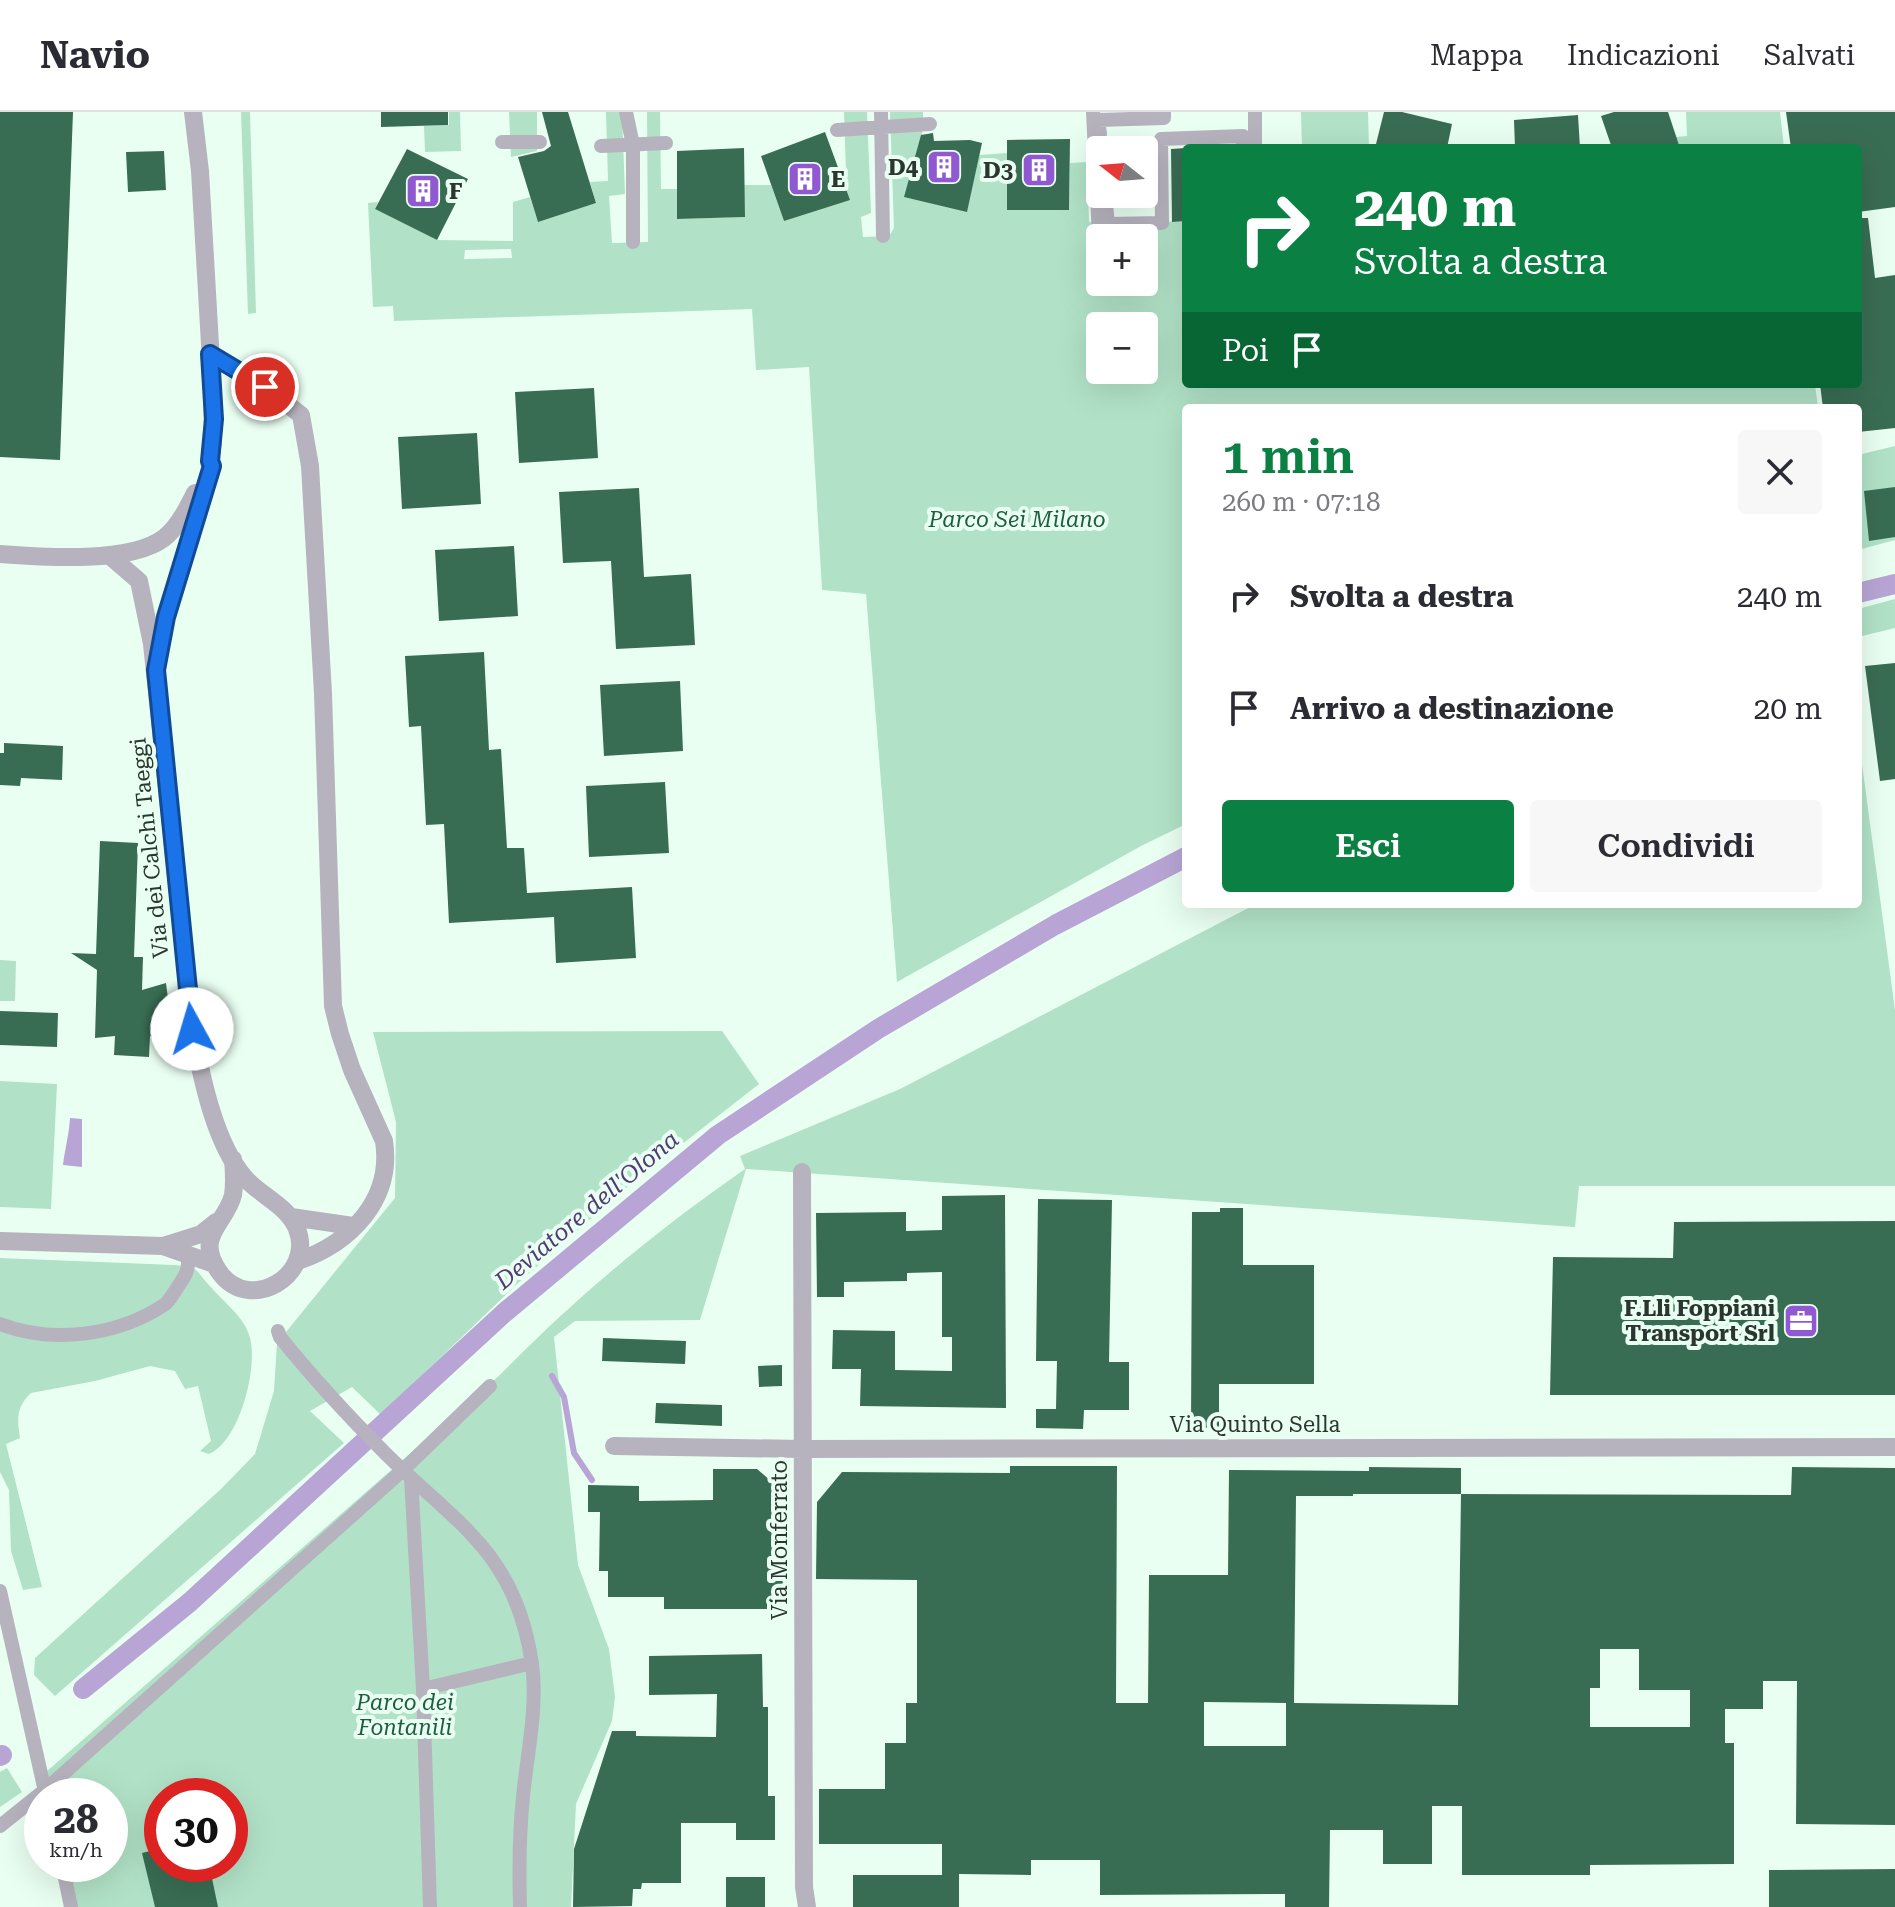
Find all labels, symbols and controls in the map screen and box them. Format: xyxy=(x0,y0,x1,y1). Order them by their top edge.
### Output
text: Navio xyxy=(40,33,150,77)
text: Mappa xyxy=(1430,39,1523,72)
text: Indicazioni xyxy=(1567,39,1720,72)
text: Salvati xyxy=(1764,39,1855,72)
north arrow xyxy=(1086,136,1158,208)
map controls xyxy=(1086,136,1158,384)
building icon: D4 xyxy=(925,148,963,186)
building icon: D3 xyxy=(1020,151,1058,189)
place label: D4 xyxy=(888,155,919,180)
place label: D3 xyxy=(983,158,1013,183)
building icon: E xyxy=(786,160,824,198)
place label: E xyxy=(831,167,845,192)
building icon: F xyxy=(404,172,442,210)
text: 240 m xyxy=(1354,174,1516,240)
icon: right xyxy=(1222,176,1326,280)
place label: F xyxy=(449,179,463,204)
button: + xyxy=(1086,224,1158,296)
text: Svolta a destra xyxy=(1354,241,1607,283)
button: − xyxy=(1086,312,1158,384)
icon: arrive xyxy=(1285,328,1329,372)
text: Poi xyxy=(1222,333,1269,368)
pin xyxy=(231,353,299,421)
icon: arrive xyxy=(243,365,287,409)
text: 1 min xyxy=(1222,429,1354,485)
button: close xyxy=(1738,430,1822,514)
text: 260 m · 07:18 xyxy=(1222,487,1381,517)
park label: Parco Sei Milano xyxy=(927,507,1106,532)
icon: right xyxy=(1222,574,1266,618)
text: Svolta a destra xyxy=(1290,579,1514,614)
text: 240 m xyxy=(1737,579,1822,614)
icon: arrive xyxy=(1222,686,1266,730)
text: Arrivo a destinazione xyxy=(1290,691,1614,726)
text: 20 m xyxy=(1753,691,1822,726)
street label: Via dei Calchi Taeggi xyxy=(125,737,174,959)
button: Esci xyxy=(1222,800,1514,892)
button: Condividi xyxy=(1530,800,1822,892)
position arrow xyxy=(150,987,234,1071)
water label: Deviatore dell'Olona xyxy=(489,1125,685,1296)
place label: F.Lli Foppiani Transport Srl xyxy=(1624,1296,1775,1346)
office icon: F.Lli Foppiani Transport Srl xyxy=(1782,1302,1820,1340)
street label: Via Quinto Sella xyxy=(1170,1412,1340,1437)
street label: Via Monferrato xyxy=(767,1460,792,1620)
park label: Parco dei Fontanili xyxy=(355,1690,454,1740)
speed limit sign: 30 xyxy=(144,1778,248,1882)
text: 28 xyxy=(54,1796,98,1843)
text: km/h xyxy=(49,1838,103,1862)

